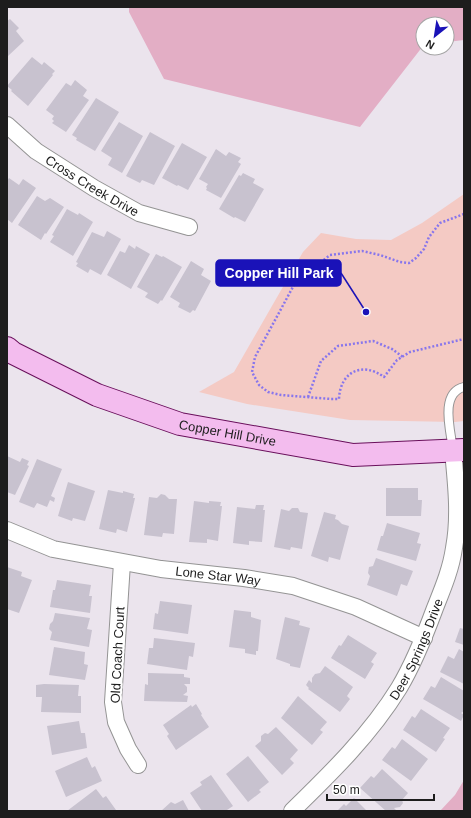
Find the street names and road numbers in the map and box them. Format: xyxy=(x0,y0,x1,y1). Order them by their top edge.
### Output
street label: Cross Creek Drive xyxy=(43,152,141,219)
street label: Copper Hill Drive xyxy=(178,417,277,449)
street label: Lone Star Way xyxy=(175,564,262,589)
street label: Deer Springs Drive xyxy=(386,596,446,703)
street label: Old Coach Court xyxy=(107,606,128,704)

